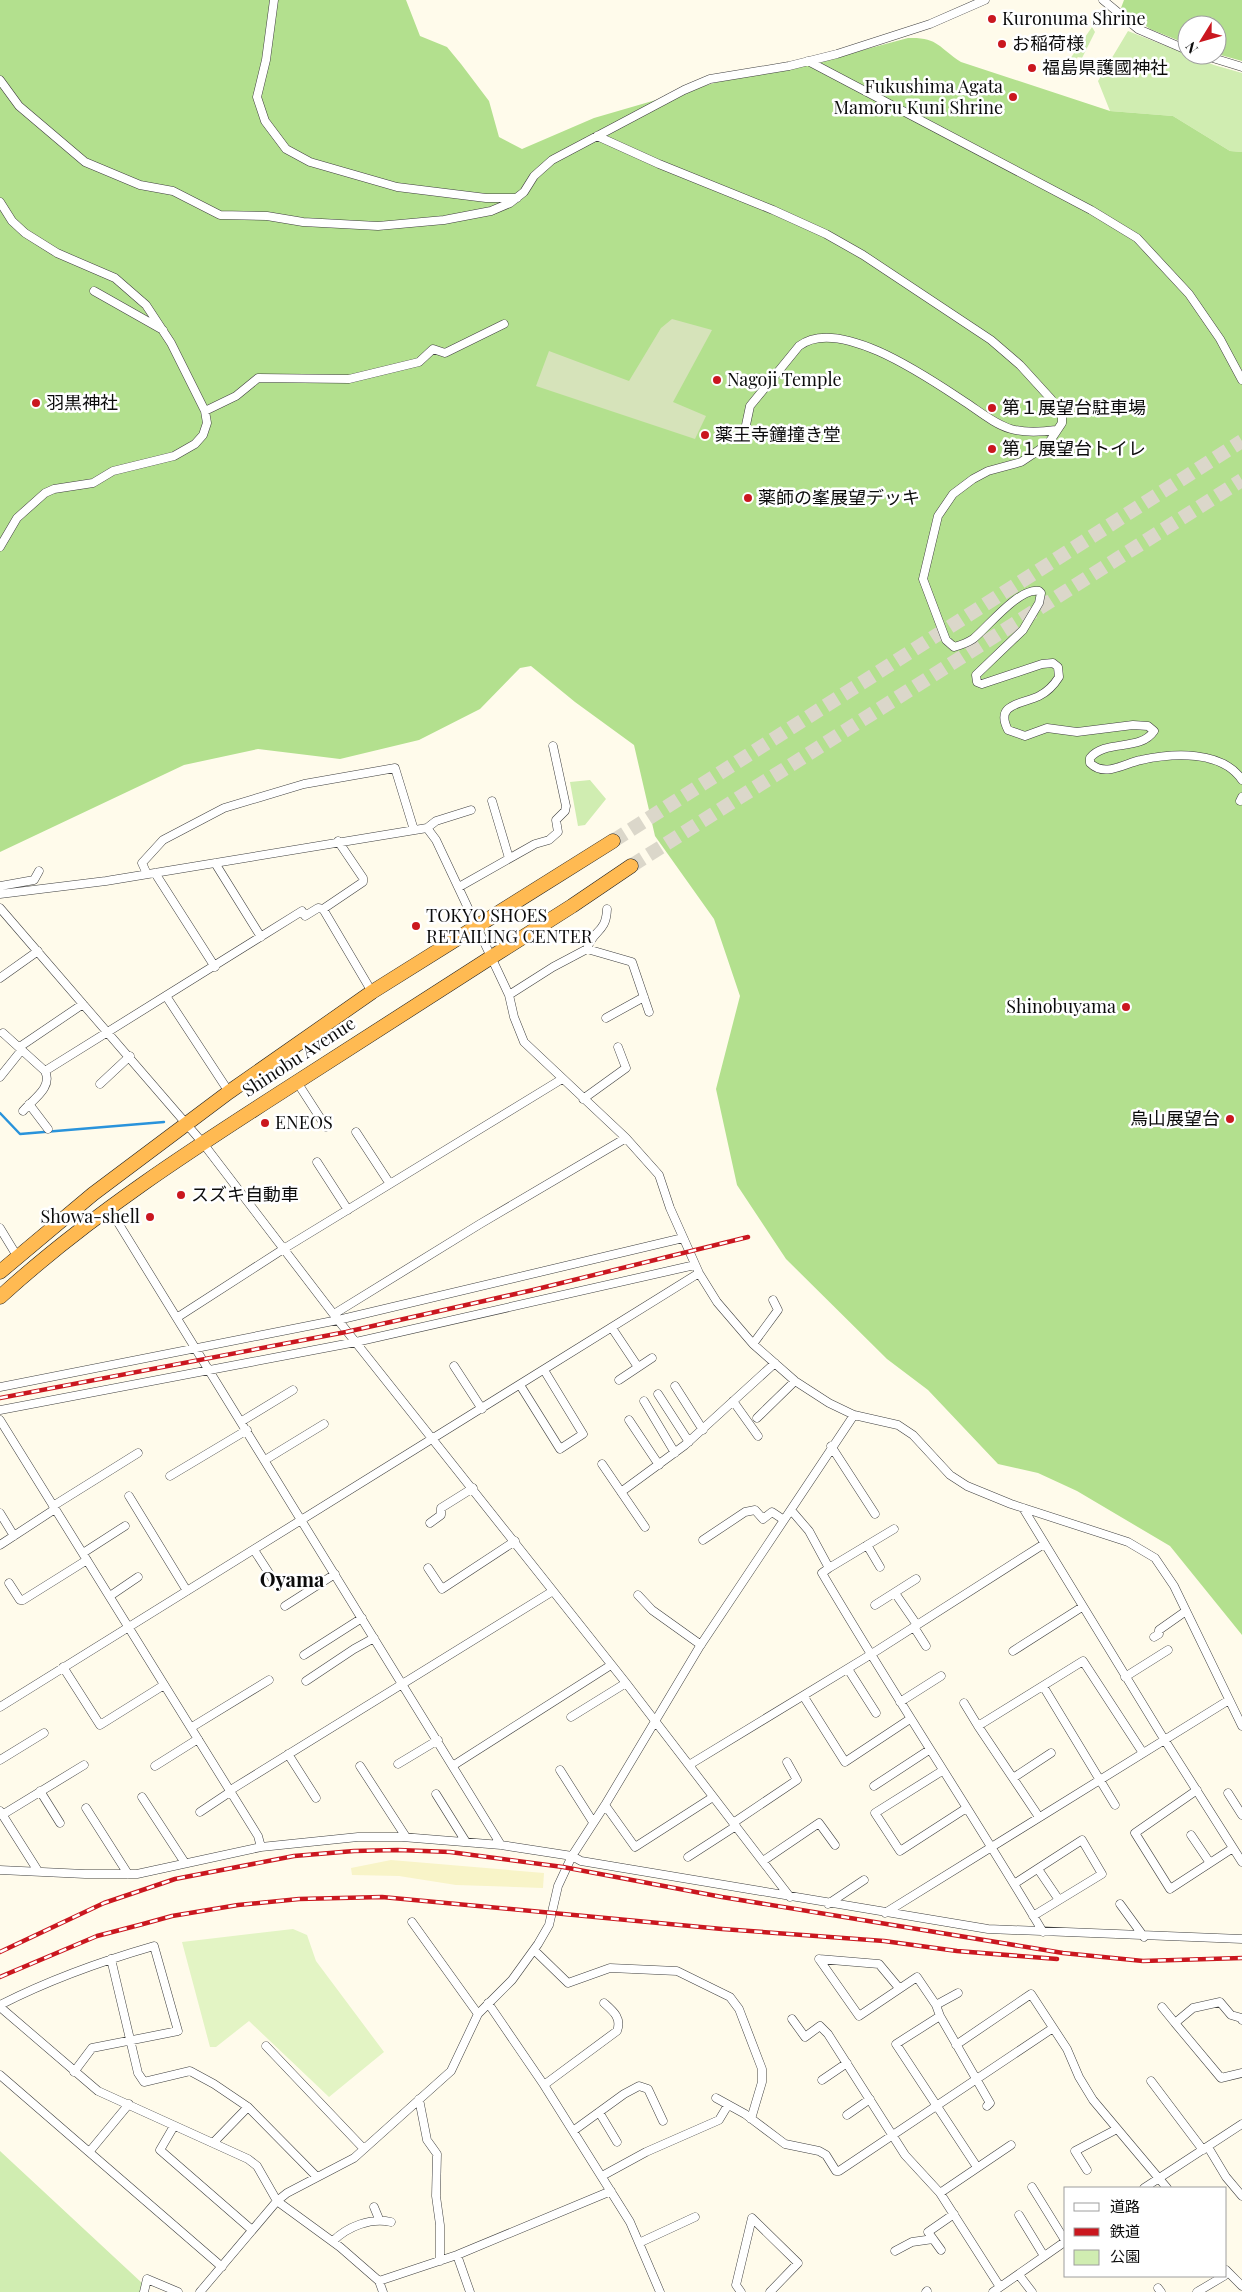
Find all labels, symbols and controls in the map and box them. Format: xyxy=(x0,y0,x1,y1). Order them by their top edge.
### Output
place label: Kuronuma Shrine xyxy=(1002,6,1146,30)
marker: Kuronuma Shrine xyxy=(986,13,998,25)
north arrow xyxy=(1177,15,1227,65)
place label: お稲荷様 xyxy=(1012,31,1084,55)
marker: お稲荷様 xyxy=(996,38,1008,50)
text: N xyxy=(1181,38,1202,58)
place label: 福島県護國神社 xyxy=(1042,55,1168,79)
marker: 福島県護國神社 xyxy=(1026,62,1038,74)
place label: Fukushima Agata Mamoru Kuni Shrine xyxy=(833,74,1003,119)
marker: Fukushima Agata Mamoru Kuni Shrine xyxy=(1007,91,1019,103)
place label: Nagoji Temple xyxy=(727,367,842,391)
marker: Nagoji Temple xyxy=(711,374,723,386)
place label: 羽黒神社 xyxy=(46,390,118,414)
place label: 第１展望台駐車場 xyxy=(1002,395,1146,419)
marker: 羽黒神社 xyxy=(30,397,42,409)
marker: 第１展望台駐車場 xyxy=(986,402,998,414)
place label: 薬王寺鐘撞き堂 xyxy=(715,422,841,446)
marker: 薬王寺鐘撞き堂 xyxy=(699,429,711,441)
place label: 第１展望台トイレ xyxy=(1002,436,1146,460)
marker: 第１展望台トイレ xyxy=(986,443,998,455)
place label: 薬師の峯展望デッキ xyxy=(758,485,920,509)
marker: 薬師の峯展望デッキ xyxy=(742,492,754,504)
place label: TOKYO SHOES RETAILING CENTER xyxy=(426,903,593,948)
marker: TOKYO SHOES RETAILING CENTER xyxy=(410,920,422,932)
place label: Shinobuyama xyxy=(1006,994,1116,1018)
marker: Shinobuyama xyxy=(1120,1001,1132,1013)
street label: Shinobu Avenue xyxy=(237,1011,360,1102)
place label: 烏山展望台 xyxy=(1130,1106,1220,1130)
place label: ENEOS xyxy=(275,1110,333,1134)
marker: 烏山展望台 xyxy=(1224,1113,1236,1125)
marker: ENEOS xyxy=(259,1117,271,1129)
place label: スズキ自動車 xyxy=(191,1182,299,1206)
marker: スズキ自動車 xyxy=(175,1189,187,1201)
place label: Showa-shell xyxy=(40,1204,140,1228)
marker: Showa-shell xyxy=(144,1211,156,1223)
district label: Oyama xyxy=(260,1565,325,1592)
legend xyxy=(1064,2187,1227,2277)
text: 道路 xyxy=(1110,2196,1140,2216)
text: 鉄道 xyxy=(1110,2221,1140,2241)
text: 公園 xyxy=(1110,2246,1140,2266)

